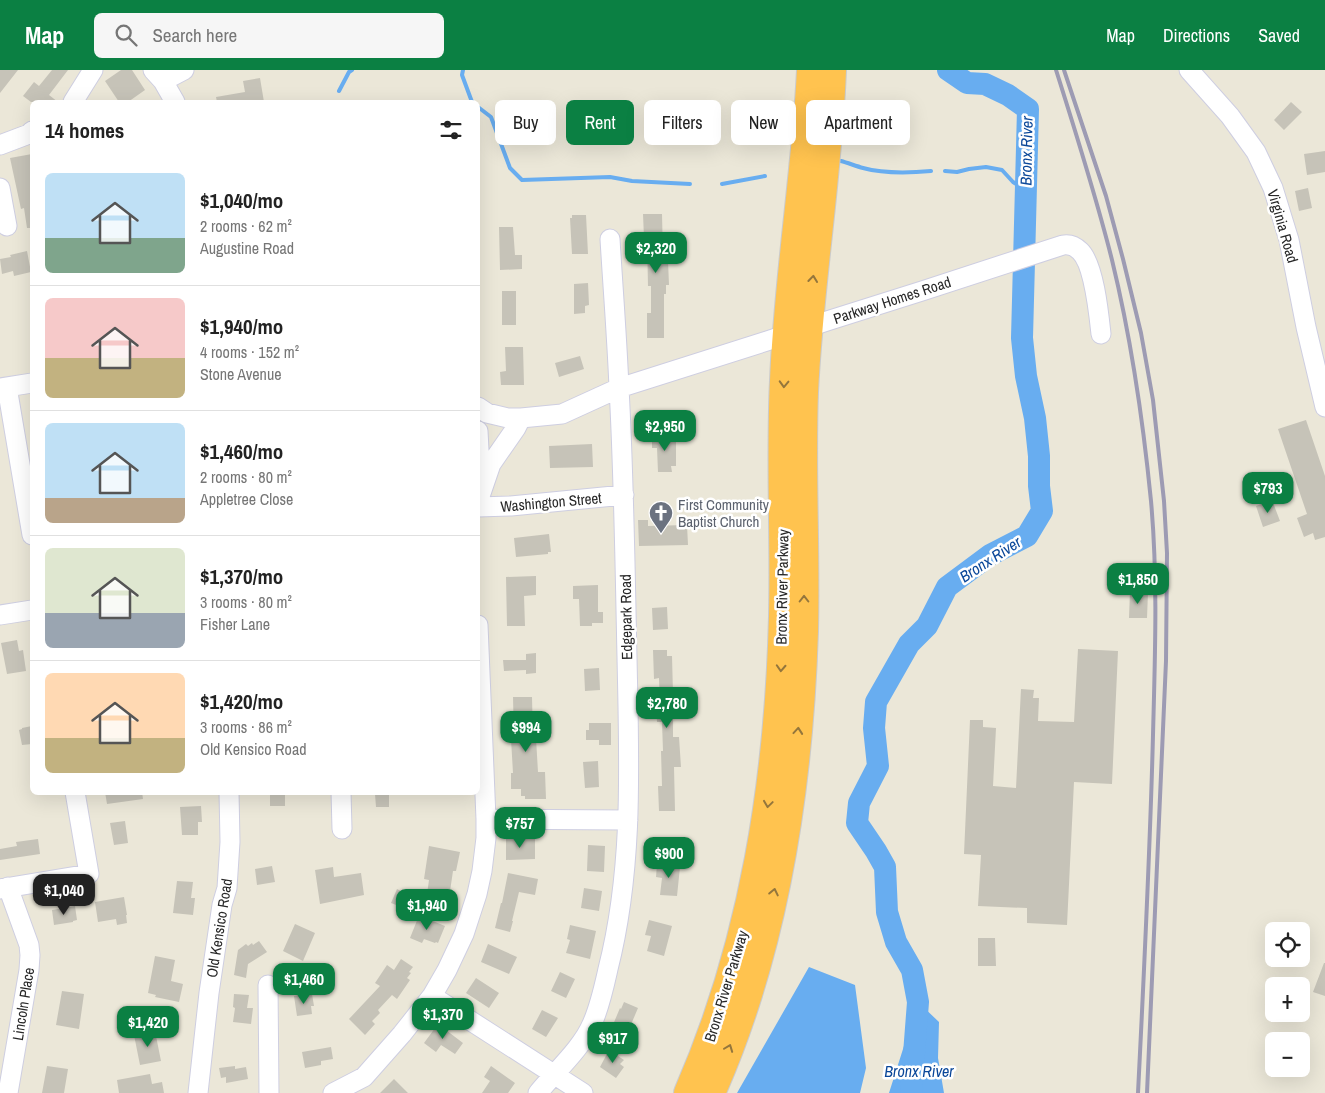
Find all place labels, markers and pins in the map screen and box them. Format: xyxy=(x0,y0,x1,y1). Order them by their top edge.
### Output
pin: $2,320 xyxy=(615,232,697,274)
pin: $2,950 xyxy=(624,410,706,452)
pin: $793 xyxy=(1238,472,1298,514)
place label: First Community Baptist Church xyxy=(678,494,770,532)
church icon: First Community Baptist Church xyxy=(648,500,674,534)
pin: $1,850 xyxy=(1097,562,1179,605)
pin: $2,780 xyxy=(626,686,708,729)
pin: $994 xyxy=(496,710,556,753)
pin: $757 xyxy=(490,806,550,849)
pin: $900 xyxy=(639,836,699,879)
pin: $1,040 xyxy=(23,874,105,916)
pin: $1,940 xyxy=(386,888,468,931)
pin: $1,460 xyxy=(263,962,345,1005)
pin: $1,370 xyxy=(402,998,484,1040)
pin: $1,420 xyxy=(107,1006,189,1048)
pin: $917 xyxy=(583,1022,643,1064)

